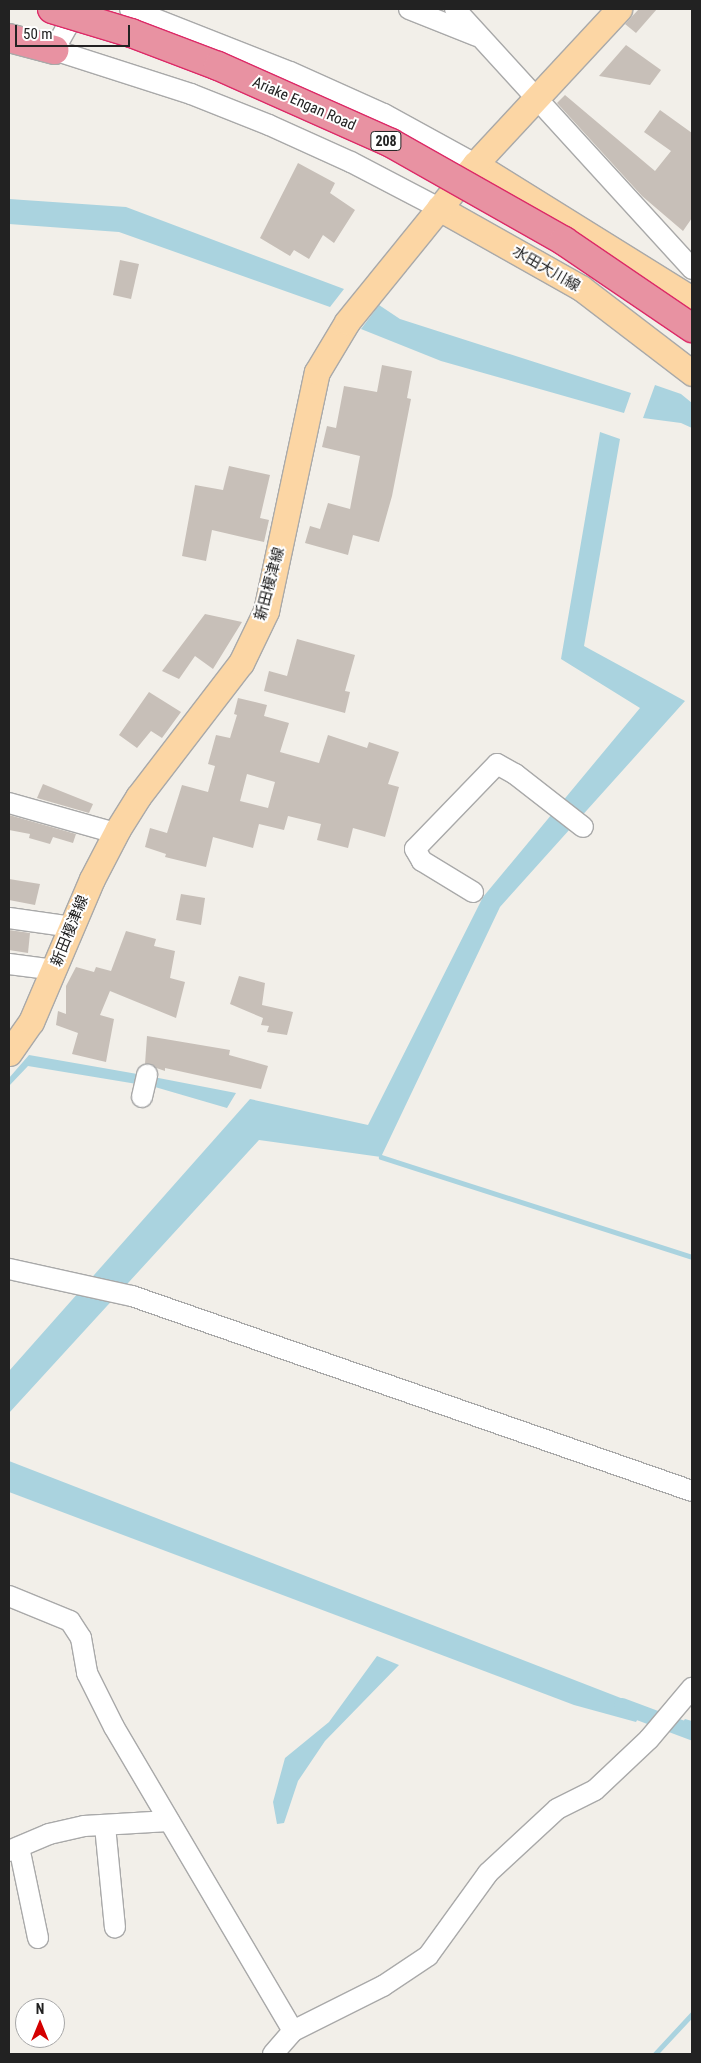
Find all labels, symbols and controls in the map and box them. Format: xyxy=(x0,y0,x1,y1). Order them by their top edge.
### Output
scale bar xyxy=(18,15,132,47)
text: 50 m xyxy=(23,25,53,43)
street label: Ariake Engan Road xyxy=(250,73,358,135)
road number: 208 xyxy=(370,130,402,152)
street label: 水田大川線 xyxy=(509,242,583,296)
street label: 新田榎津線 xyxy=(252,545,288,623)
street label: 新田榎津線 xyxy=(48,893,92,969)
north arrow xyxy=(15,1998,65,2048)
text: N xyxy=(36,2001,44,2017)

